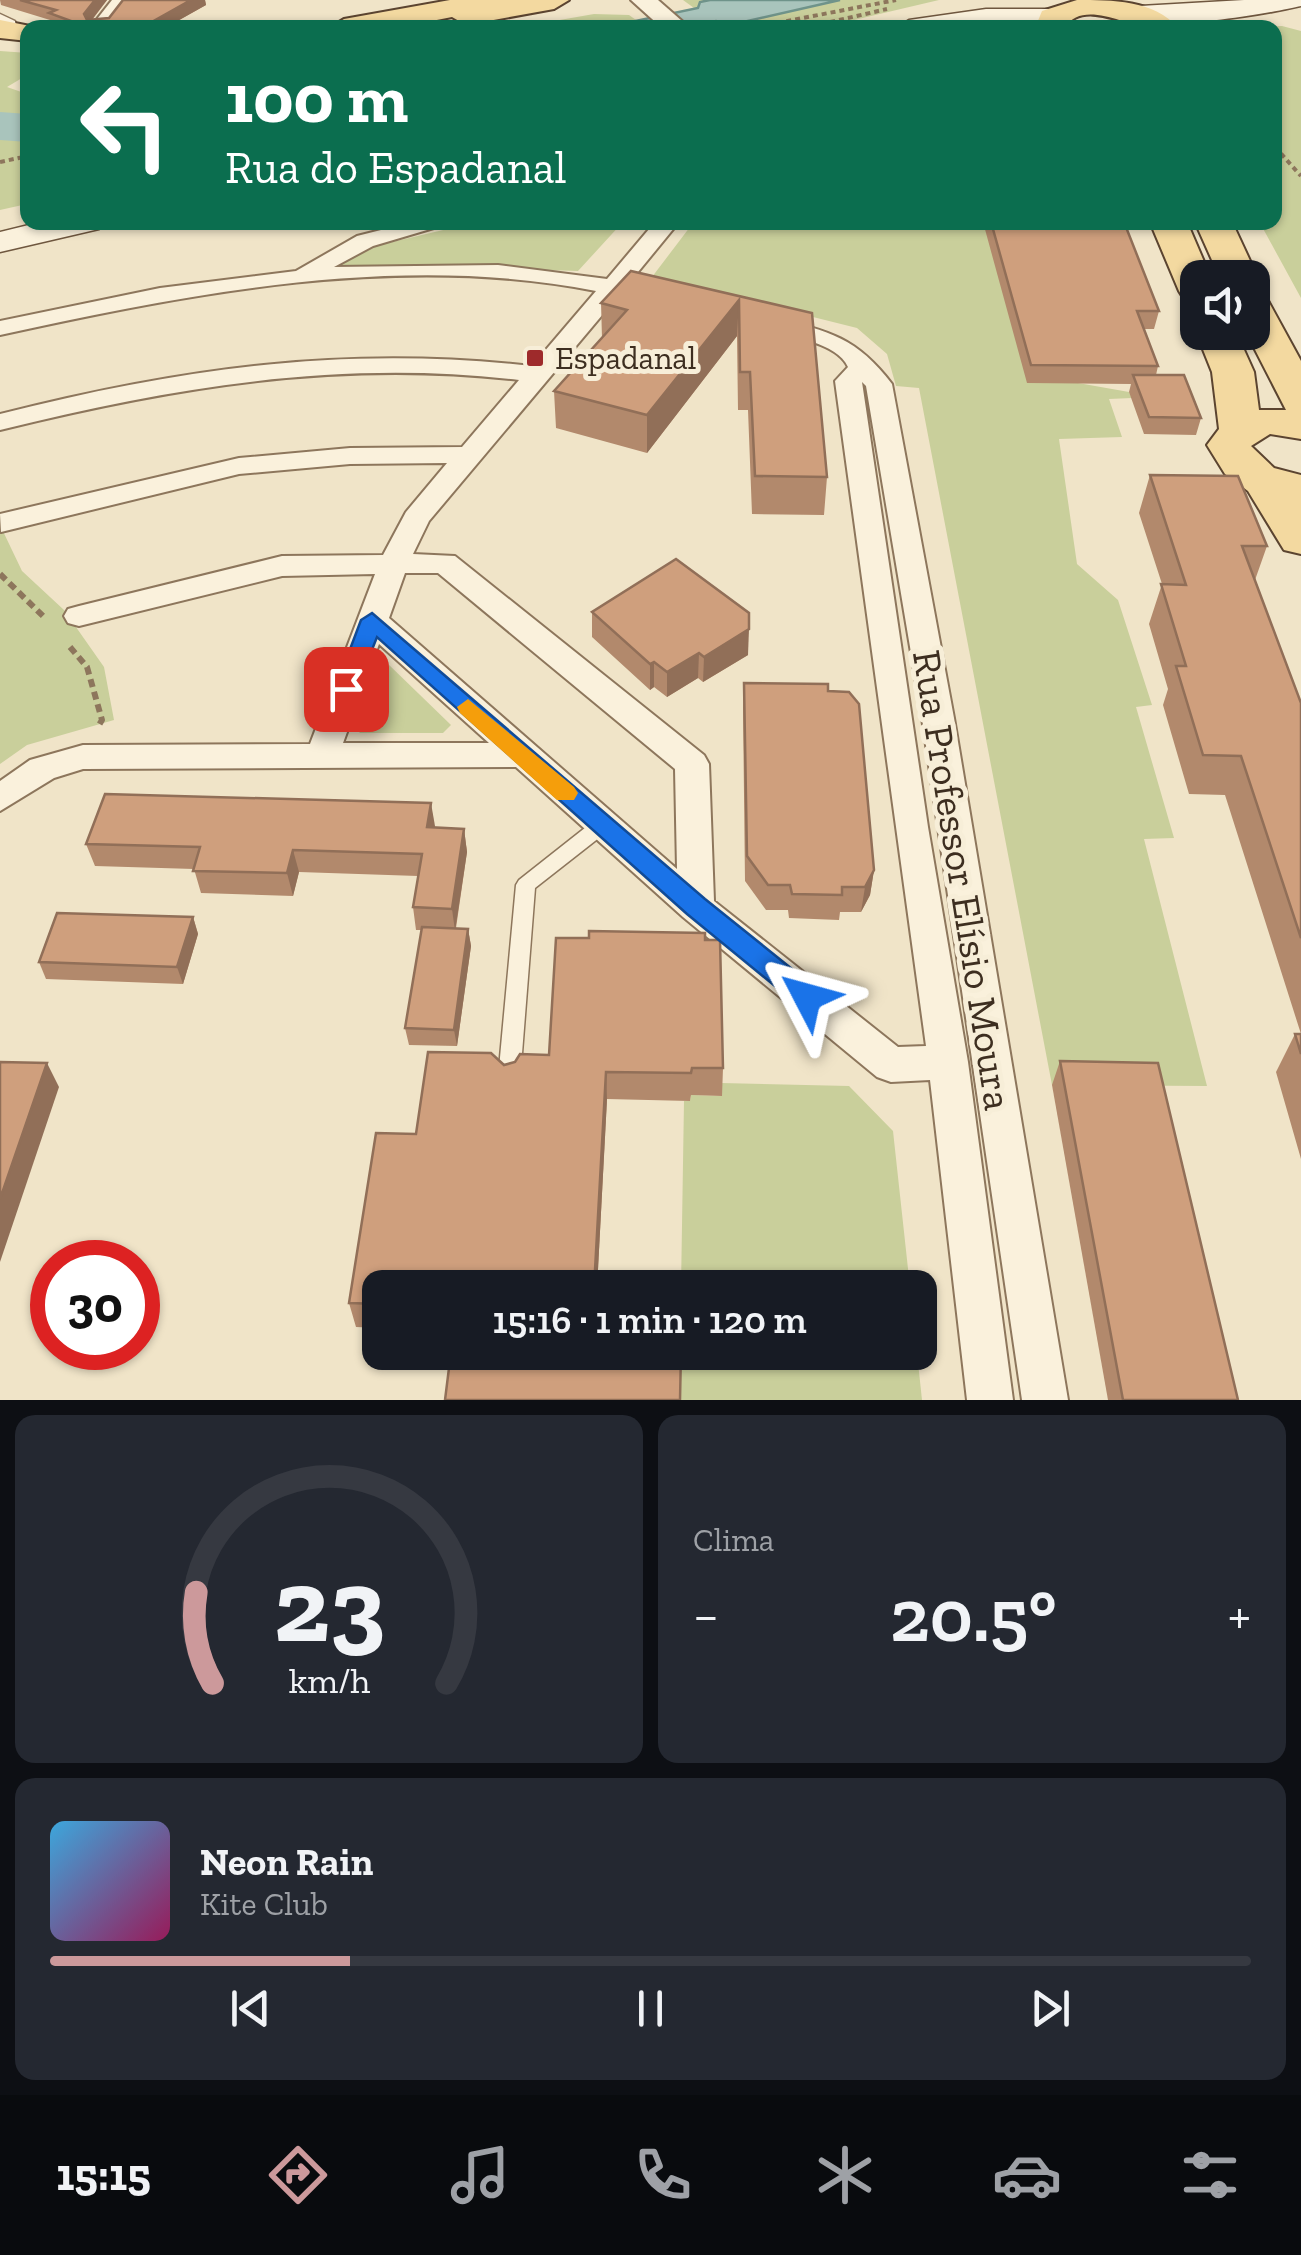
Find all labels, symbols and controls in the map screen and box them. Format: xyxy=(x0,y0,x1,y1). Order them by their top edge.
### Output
text: 100 m xyxy=(225,56,408,140)
icon: left xyxy=(60,60,190,190)
text: Rua do Espadanal xyxy=(225,141,567,195)
map controls xyxy=(1180,260,1270,350)
button: sound xyxy=(1180,260,1270,350)
place label: Espadanal xyxy=(555,339,696,377)
marker: Espadanal xyxy=(524,347,546,369)
pin xyxy=(304,647,389,732)
street label: Rua Professor Elísio Moura xyxy=(903,647,1023,1113)
icon: arrive xyxy=(319,662,374,717)
position arrow xyxy=(755,945,859,1049)
speed limit sign: 30 xyxy=(30,1240,160,1370)
text: 15:16 · 1 min · 120 m xyxy=(492,1297,807,1343)
text: Clima xyxy=(693,1521,774,1559)
text: 23 xyxy=(273,1543,385,1668)
text: 20.5° xyxy=(890,1570,1057,1660)
text: − xyxy=(693,1582,719,1648)
text: + xyxy=(1228,1582,1251,1648)
text: km/h xyxy=(288,1659,370,1702)
text: Neon Rain xyxy=(200,1839,373,1885)
text: Kite Club xyxy=(200,1885,328,1923)
icon: previous xyxy=(223,1981,278,2036)
icon: pause xyxy=(623,1981,678,2036)
icon: next xyxy=(1023,1981,1078,2036)
icon: directions xyxy=(263,2140,333,2210)
icon: music xyxy=(445,2140,515,2210)
icon: phone xyxy=(628,2140,698,2210)
icon: climate xyxy=(810,2140,880,2210)
icon: car xyxy=(992,2140,1062,2210)
icon: filters xyxy=(1175,2140,1245,2210)
text: 15:15 xyxy=(56,2148,151,2202)

